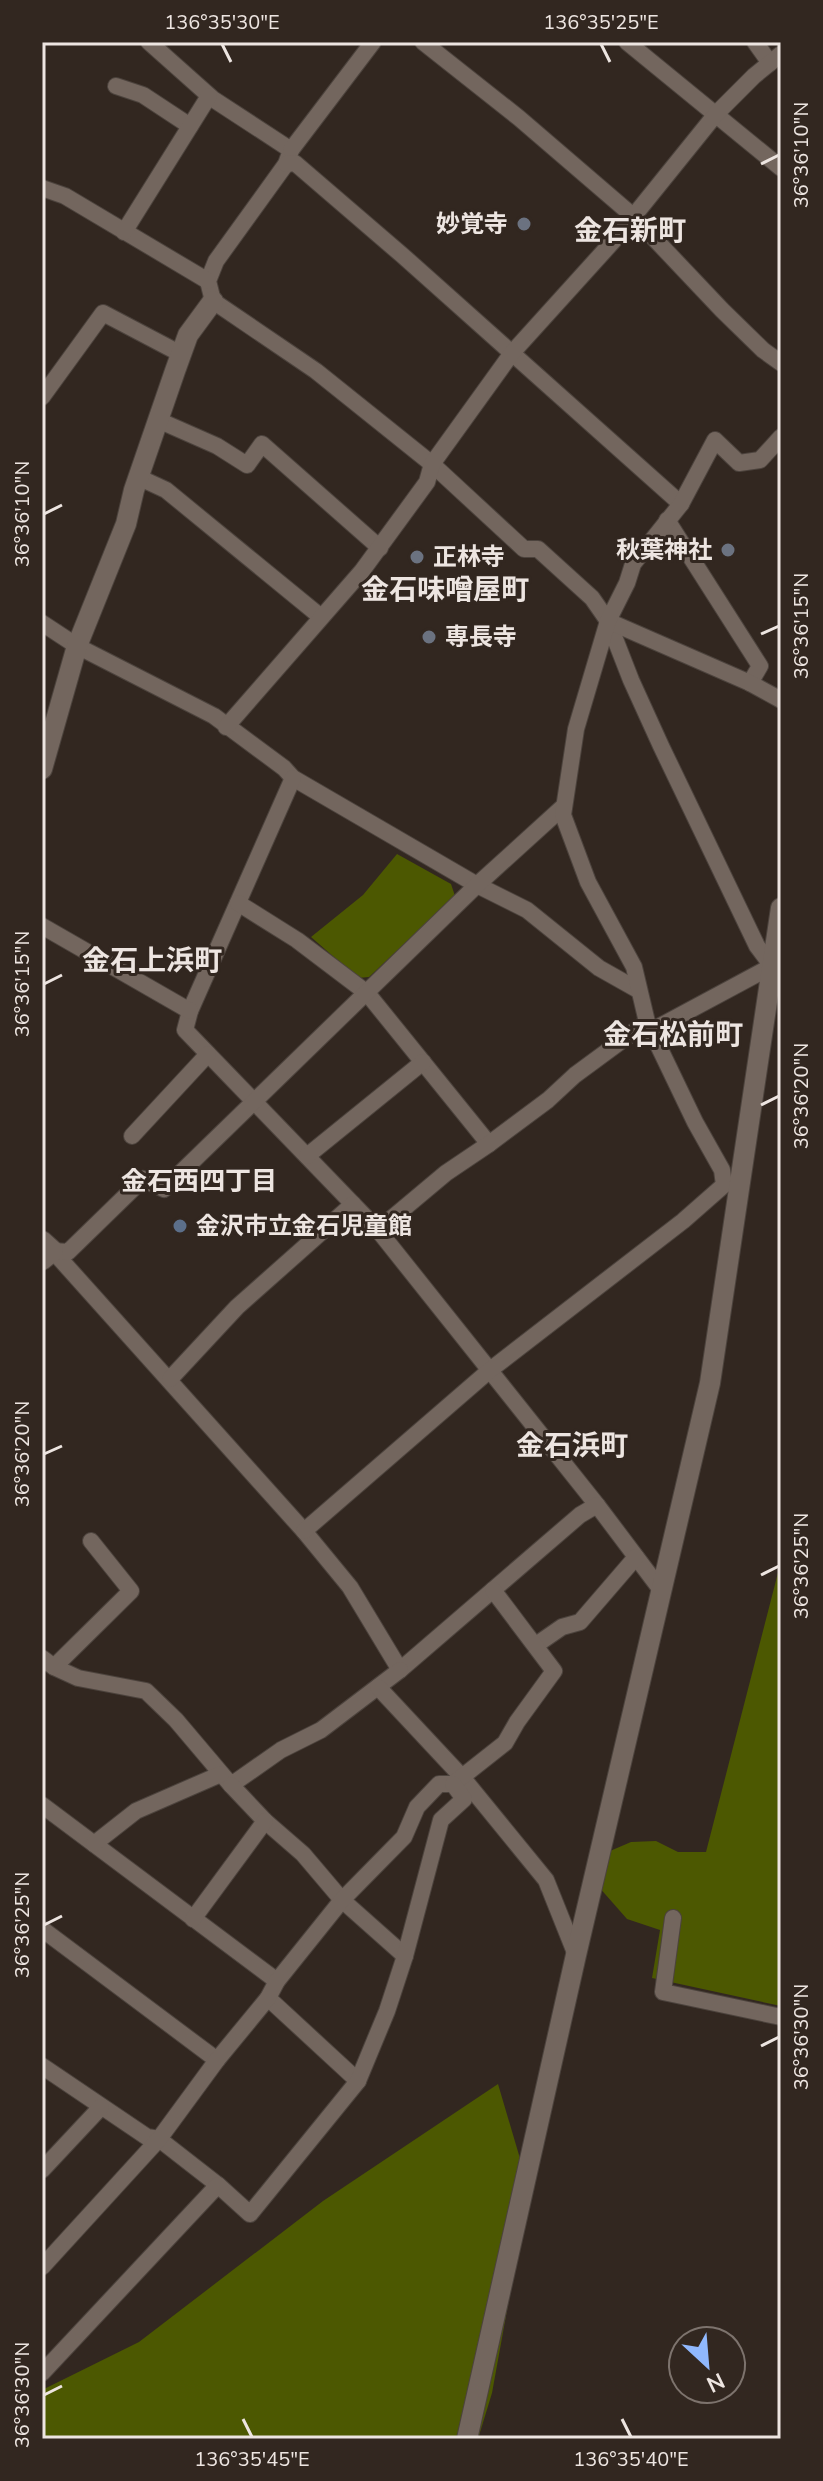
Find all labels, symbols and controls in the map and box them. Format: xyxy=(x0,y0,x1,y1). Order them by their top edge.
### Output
text: 136°35'30"E xyxy=(164,9,280,36)
text: 136°35'25"E xyxy=(543,9,659,36)
text: 36°36'10"N xyxy=(788,102,815,208)
place label: 妙覚寺 xyxy=(436,208,508,240)
district label: 金石新町 xyxy=(574,212,686,250)
marker: 妙覚寺 xyxy=(515,215,533,233)
text: 36°36'10"N xyxy=(9,461,36,567)
place label: 秋葉神社 xyxy=(616,534,712,566)
place label: 正林寺 xyxy=(433,541,505,573)
marker: 秋葉神社 xyxy=(719,541,737,559)
marker: 正林寺 xyxy=(408,548,426,566)
district label: 金石味噌屋町 xyxy=(361,571,529,609)
text: 36°36'15"N xyxy=(788,573,815,679)
place label: 専長寺 xyxy=(445,621,517,653)
marker: 専長寺 xyxy=(420,628,438,646)
text: 36°36'15"N xyxy=(9,931,36,1037)
district label: 金石上浜町 xyxy=(82,942,222,980)
district label: 金石松前町 xyxy=(603,1016,743,1054)
text: 36°36'20"N xyxy=(788,1043,815,1149)
district label: 金石西四丁目 xyxy=(121,1164,277,1199)
place label: 金沢市立金石児童館 xyxy=(196,1210,412,1242)
marker: 金沢市立金石児童館 xyxy=(171,1217,189,1235)
text: 36°36'20"N xyxy=(9,1401,36,1507)
district label: 金石浜町 xyxy=(516,1427,628,1465)
text: 36°36'25"N xyxy=(788,1513,815,1619)
text: 36°36'25"N xyxy=(9,1872,36,1978)
text: 36°36'30"N xyxy=(788,1984,815,2090)
north arrow xyxy=(667,2325,747,2405)
text: 36°36'30"N xyxy=(9,2342,36,2448)
text: N xyxy=(701,2365,729,2399)
text: 136°35'45"E xyxy=(194,2446,310,2473)
text: 136°35'40"E xyxy=(573,2446,689,2473)

